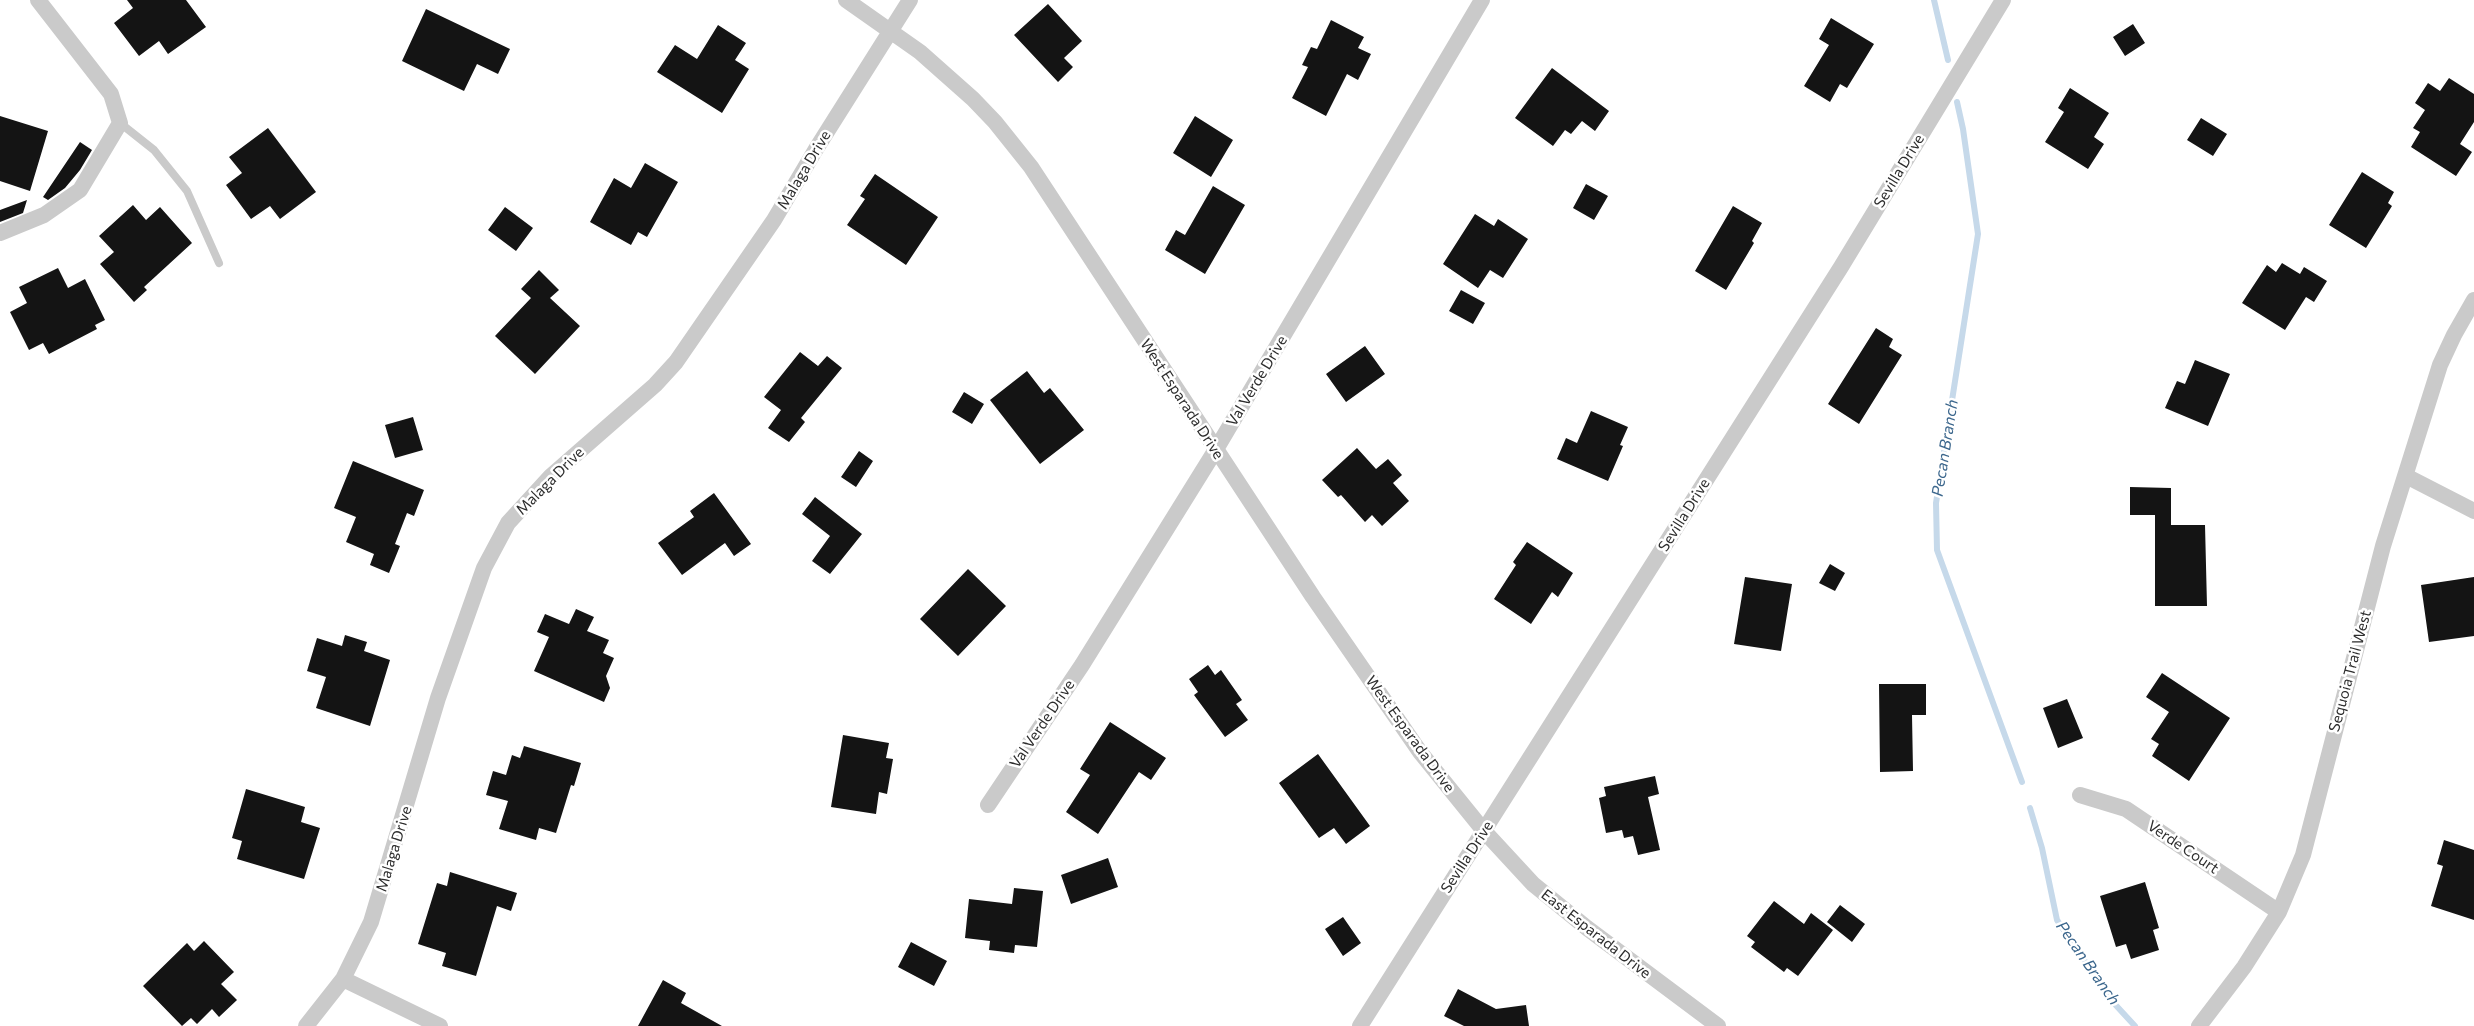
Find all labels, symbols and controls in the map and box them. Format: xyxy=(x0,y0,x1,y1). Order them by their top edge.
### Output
street label: Malaga Drive xyxy=(773,127,835,213)
street label: Sevilla Drive xyxy=(1870,131,1928,211)
street label: Val Verde Drive xyxy=(1223,332,1291,430)
street label: West Esparada Drive xyxy=(1136,336,1228,462)
water label: Pecan Branch xyxy=(1928,398,1962,498)
street label: Malaga Drive xyxy=(512,443,588,519)
street label: Sevilla Drive xyxy=(1654,475,1714,555)
street label: Sequoia Trail West xyxy=(2325,608,2375,734)
street label: West Esparada Drive xyxy=(1362,672,1458,796)
street label: Val Verde Drive xyxy=(1006,676,1078,772)
street label: Malaga Drive xyxy=(372,804,416,894)
street label: Sevilla Drive xyxy=(1437,817,1497,897)
street label: Verde Court xyxy=(2144,817,2222,877)
street label: East Esparada Drive xyxy=(1538,886,1654,982)
water label: Pecan Branch xyxy=(2052,917,2124,1009)

